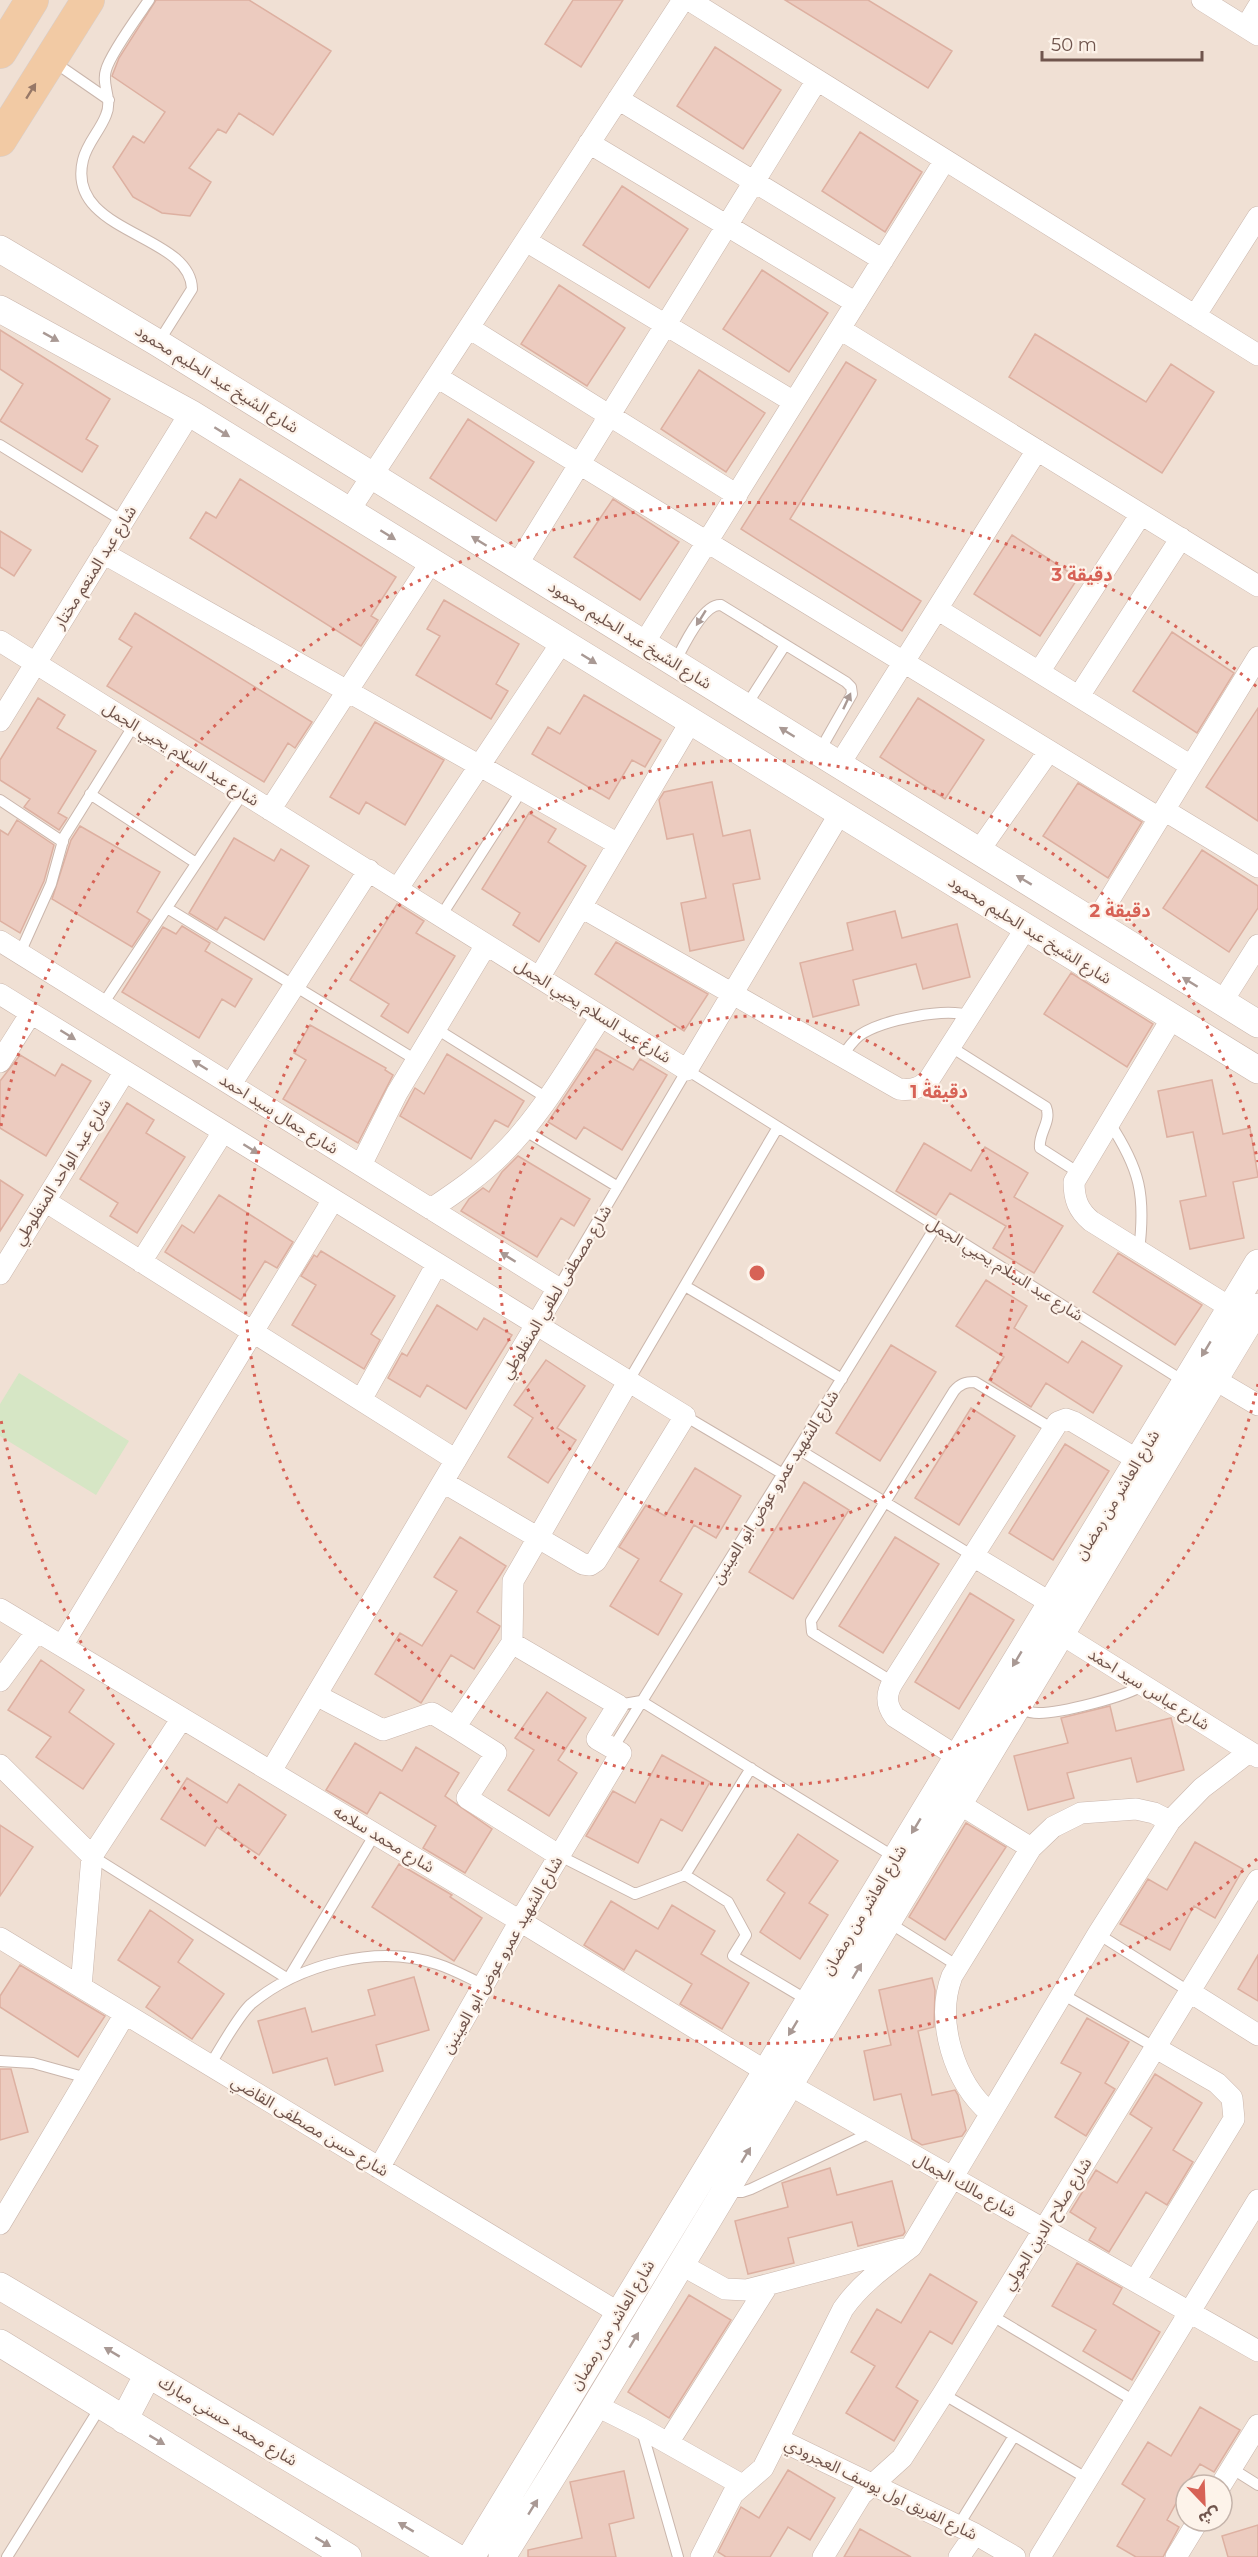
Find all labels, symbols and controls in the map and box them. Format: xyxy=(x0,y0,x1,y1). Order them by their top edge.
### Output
scale bar xyxy=(1042,24,1202,62)
text: 50 m xyxy=(1051,34,1097,56)
one-way arrow xyxy=(26,83,37,99)
street label: شارع الشيخ عبد الحليم محمود xyxy=(130,321,302,440)
one-way arrow xyxy=(43,332,60,342)
one-way arrow xyxy=(213,427,230,438)
street label: شارع عبد المنعم مختار xyxy=(49,502,143,634)
one-way arrow xyxy=(380,529,396,540)
one-way arrow xyxy=(471,536,487,547)
text: 3 دقيقة xyxy=(1050,564,1113,586)
street label: شارع الشيخ عبد الحليم محمود xyxy=(543,577,715,696)
one-way arrow xyxy=(696,610,707,626)
one-way arrow xyxy=(581,653,597,664)
one-way arrow xyxy=(842,691,852,709)
street label: شارع عبد السلام يحيي الجمل xyxy=(98,698,263,812)
one-way arrow xyxy=(779,727,795,738)
street label: شارع الشيخ عبد الحليم محمود xyxy=(943,872,1115,991)
one-way arrow xyxy=(1016,874,1032,885)
text: 2 دقيقة xyxy=(1089,900,1151,922)
street label: شارع عبد السلام يحيي الجمل xyxy=(510,955,675,1069)
one-way arrow xyxy=(1182,976,1198,987)
one-way arrow xyxy=(60,1030,76,1041)
one-way arrow xyxy=(192,1059,209,1070)
street label: شارع جمال سيد احمد xyxy=(215,1070,342,1161)
text: 1 دقيقة xyxy=(910,1081,968,1103)
street label: شارع عبد الواحد المنفلوطي xyxy=(9,1095,117,1250)
one-way arrow xyxy=(243,1144,259,1155)
street label: شارع مصطفى لطفي المنفلوطي xyxy=(497,1202,618,1384)
street label: شارع عبد السلام يحيي الجمل xyxy=(922,1213,1087,1327)
one-way arrow xyxy=(500,1251,517,1262)
centre of rings xyxy=(747,1263,767,1283)
one-way arrow xyxy=(1200,1341,1211,1357)
street label: شارع الشهيد عمرو عوض ابو العينين xyxy=(707,1387,845,1589)
street label: شارع العاشر من رمضان xyxy=(1071,1427,1166,1565)
street label: شارع عباس سيد احمد xyxy=(1083,1644,1213,1737)
one-way arrow xyxy=(1012,1651,1022,1668)
street label: شارع محمد سلامه xyxy=(329,1801,438,1879)
one-way arrow xyxy=(910,1818,921,1834)
street label: شارع العاشر من رمضان xyxy=(818,1842,913,1980)
street label: شارع الشهيد عمرو عوض ابو العينين xyxy=(438,1853,569,2059)
one-way arrow xyxy=(852,1963,863,1979)
one-way arrow xyxy=(787,2020,798,2036)
street label: شارع حسن مصطفى القاضي xyxy=(226,2072,392,2183)
one-way arrow xyxy=(740,2147,751,2164)
street label: شارع مالك الجمال xyxy=(909,2149,1020,2224)
street label: شارع صلاح الدين الجولي xyxy=(999,2154,1098,2295)
street label: شارع العاشر من رمضان xyxy=(566,2257,661,2395)
one-way arrow xyxy=(629,2331,639,2348)
one-way arrow xyxy=(104,2347,120,2358)
street label: شارع محمد حسني مبارك xyxy=(154,2372,301,2473)
street label: شارع الفريق اول يوسف العجرودي xyxy=(780,2434,980,2547)
one-way arrow xyxy=(149,2435,165,2446)
north arrow xyxy=(1174,2473,1234,2533)
one-way arrow xyxy=(528,2499,539,2515)
text: ش xyxy=(1196,2503,1223,2529)
one-way arrow xyxy=(397,2522,414,2532)
one-way arrow xyxy=(315,2536,331,2547)

